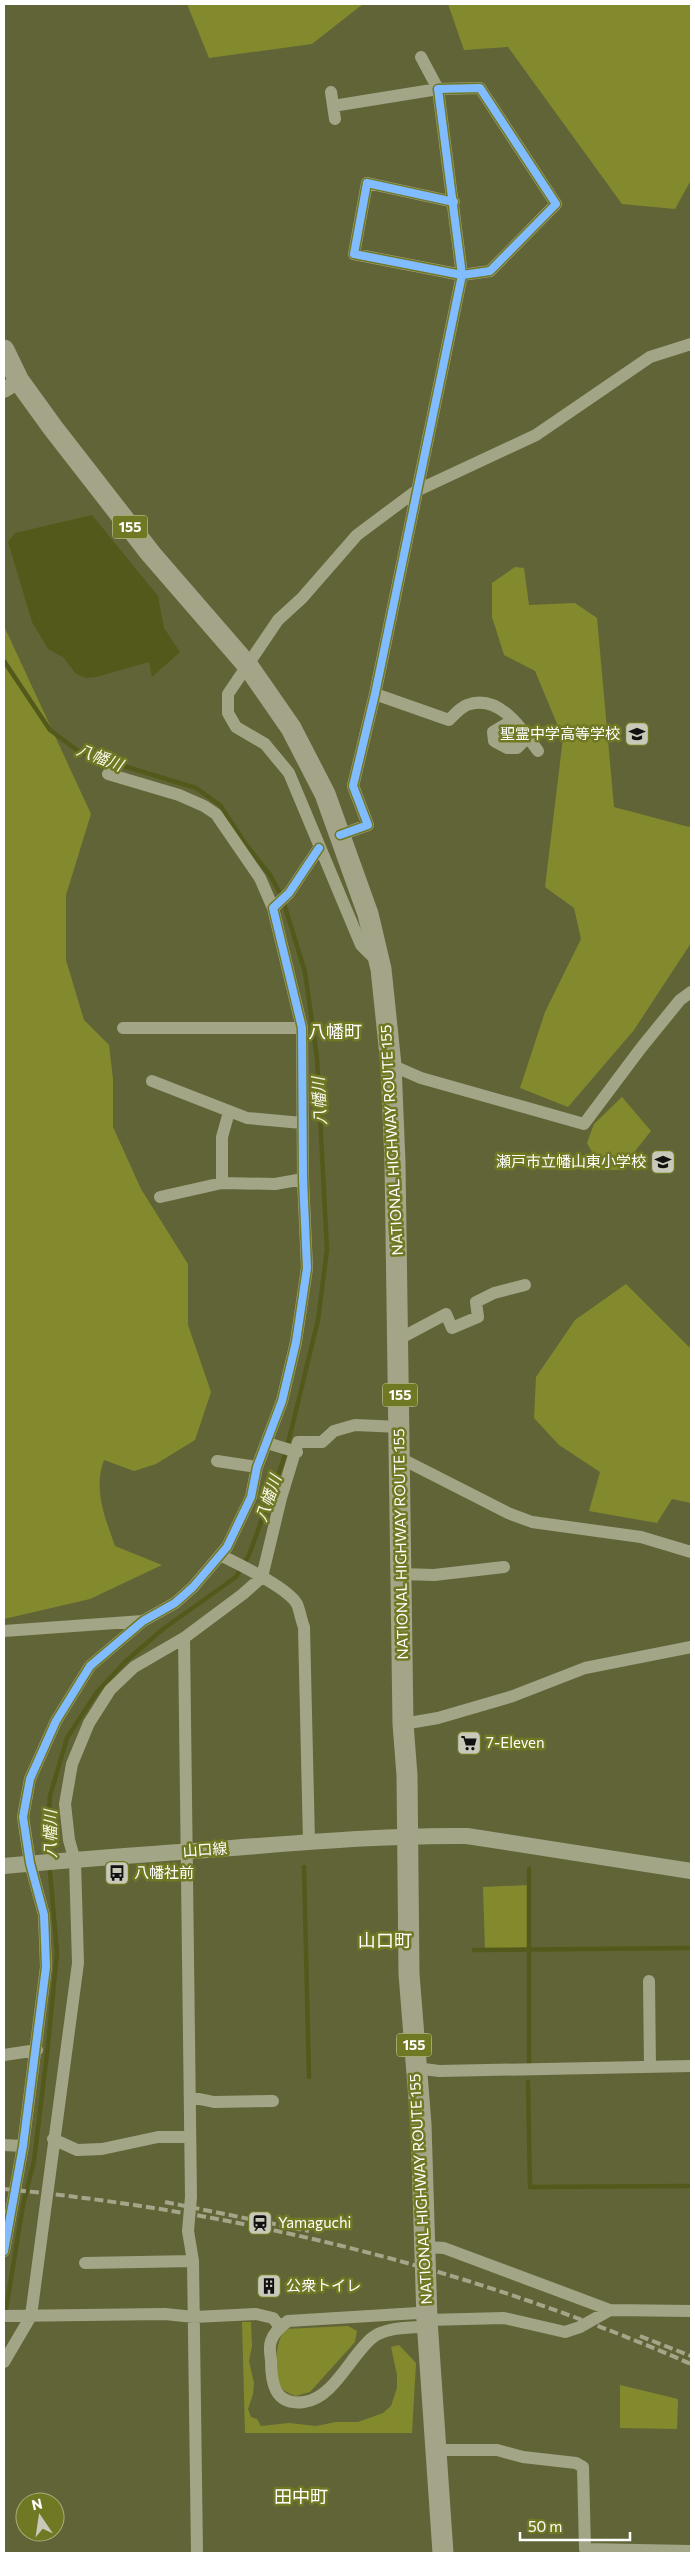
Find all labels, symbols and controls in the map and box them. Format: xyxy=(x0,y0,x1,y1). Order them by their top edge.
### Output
road number: 155 xyxy=(112,516,148,538)
school or university icon: 聖霊中学高等学校 xyxy=(624,721,650,747)
place label: 聖霊中学高等学校 xyxy=(500,724,620,742)
water label: 八幡川 xyxy=(74,739,128,775)
district label: 八幡町 xyxy=(308,1020,362,1042)
street label: NATIONAL HIGHWAY ROUTE 155 xyxy=(376,1024,406,1256)
water label: 八幡川 xyxy=(308,1075,329,1125)
school or university icon: 瀬戸市立幡山東小学校 xyxy=(650,1149,676,1175)
place label: 瀬戸市立幡山東小学校 xyxy=(496,1152,646,1170)
road number: 155 xyxy=(382,1384,418,1406)
street label: NATIONAL HIGHWAY ROUTE 155 xyxy=(389,1428,411,1660)
water label: 八幡川 xyxy=(251,1470,285,1524)
supermarket icon: 7-Eleven xyxy=(456,1730,482,1756)
place label: 7-Eleven xyxy=(486,1733,545,1751)
water label: 八幡川 xyxy=(40,1808,59,1858)
street label: 山口線 xyxy=(182,1838,228,1860)
bus stop icon: 八幡社前 xyxy=(104,1860,130,1886)
place label: 八幡社前 xyxy=(134,1863,194,1881)
district label: 山口町 xyxy=(358,1929,412,1951)
road number: 155 xyxy=(396,2034,432,2056)
street label: NATIONAL HIGHWAY ROUTE 155 xyxy=(405,2073,435,2305)
station icon: Yamaguchi xyxy=(247,2210,273,2236)
place label: Yamaguchi xyxy=(278,2213,351,2231)
building icon: 公衆トイレ xyxy=(256,2273,282,2299)
place label: 公衆トイレ xyxy=(286,2276,361,2294)
district label: 田中町 xyxy=(274,2485,328,2507)
north arrow xyxy=(15,2492,65,2542)
text: N xyxy=(30,2494,44,2513)
scale bar xyxy=(520,2510,630,2542)
text: 50 m xyxy=(528,2517,562,2535)

